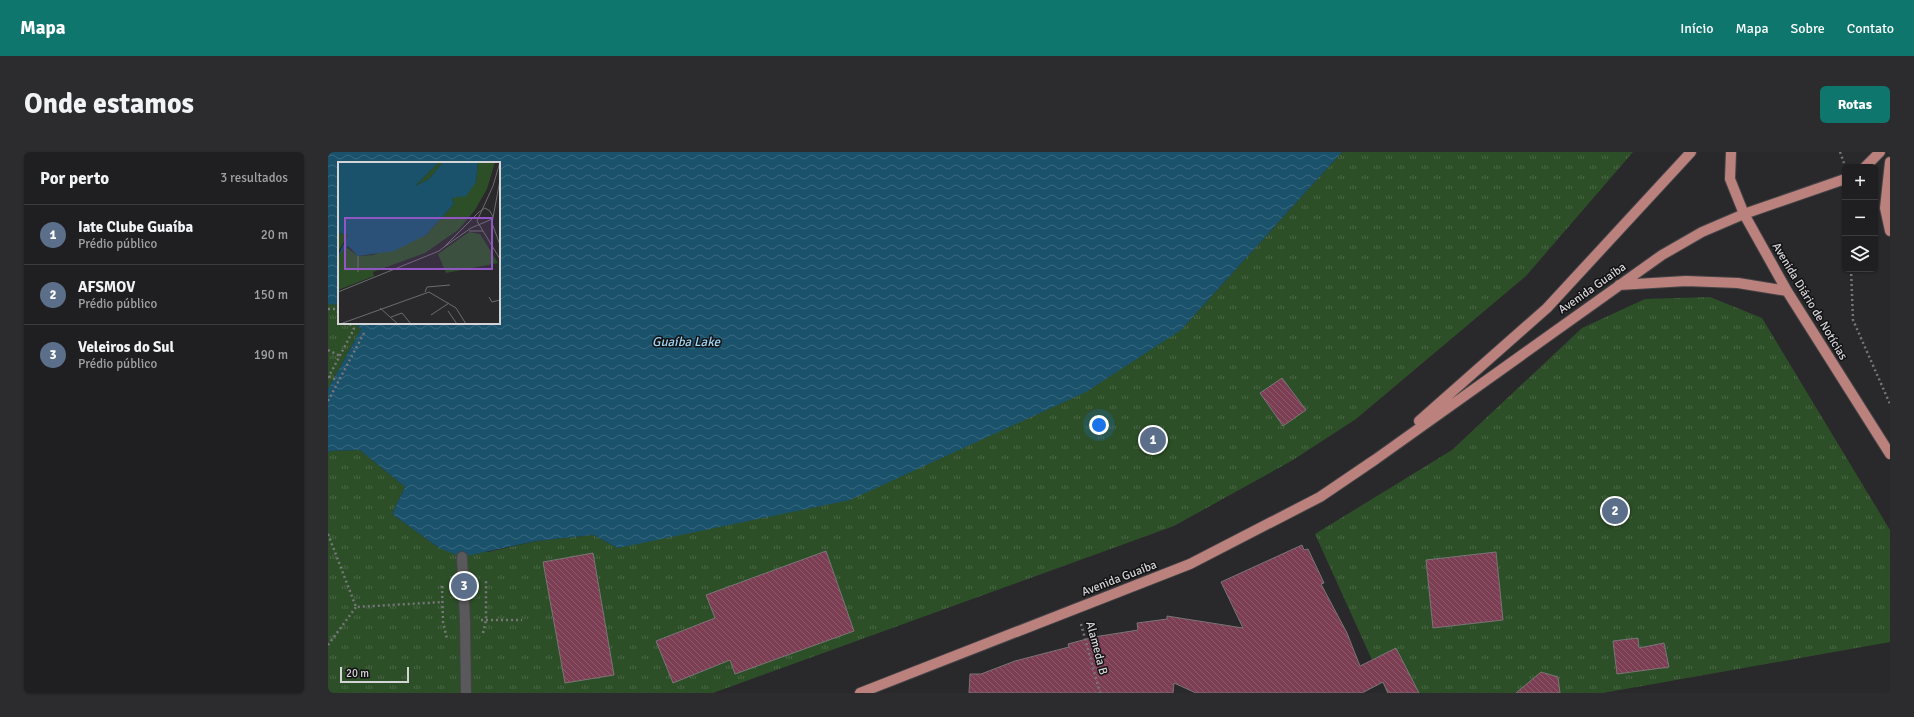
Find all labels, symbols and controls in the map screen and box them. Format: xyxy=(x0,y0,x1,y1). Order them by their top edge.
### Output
text: Mapa xyxy=(20,16,66,40)
text: Início xyxy=(1680,20,1714,37)
text: Mapa xyxy=(1736,20,1768,37)
text: Sobre xyxy=(1790,20,1825,37)
text: Contato xyxy=(1847,20,1894,37)
button: Rotas xyxy=(1820,86,1890,123)
text: Onde estamos xyxy=(24,87,194,121)
inset map xyxy=(338,162,500,324)
map controls xyxy=(1842,164,1878,272)
button: + xyxy=(1842,164,1878,200)
text: Por perto xyxy=(40,168,109,189)
text: 3 resultados xyxy=(220,170,288,186)
button: − xyxy=(1842,200,1878,236)
text: Iate Clube Guaíba xyxy=(78,218,193,236)
text: 1 xyxy=(49,227,57,243)
text: 20 m xyxy=(261,227,288,243)
text: Prédio público xyxy=(78,236,157,252)
button: layers xyxy=(1842,236,1878,272)
street label: Avenida Diário de Notícias xyxy=(1769,240,1851,363)
street label: Avenida Guaíba xyxy=(1555,259,1629,317)
text: AFSMOV xyxy=(78,278,135,296)
text: 2 xyxy=(49,287,57,303)
text: 150 m xyxy=(254,287,288,303)
text: Prédio público xyxy=(78,296,157,312)
water label: Guaíba Lake xyxy=(652,334,721,350)
text: Veleiros do Sul xyxy=(78,338,174,356)
text: 3 xyxy=(49,347,57,363)
text: 190 m xyxy=(254,347,288,363)
text: Prédio público xyxy=(78,356,157,372)
your location xyxy=(1089,415,1109,435)
pin: 1 xyxy=(1140,425,1166,455)
pin: 2 xyxy=(1602,496,1628,526)
street label: Avenida Guaíba xyxy=(1079,557,1159,600)
pin: 3 xyxy=(451,571,477,601)
street label: Alameda B xyxy=(1082,620,1111,677)
scale bar xyxy=(340,665,409,684)
text: 20 m xyxy=(346,667,369,680)

